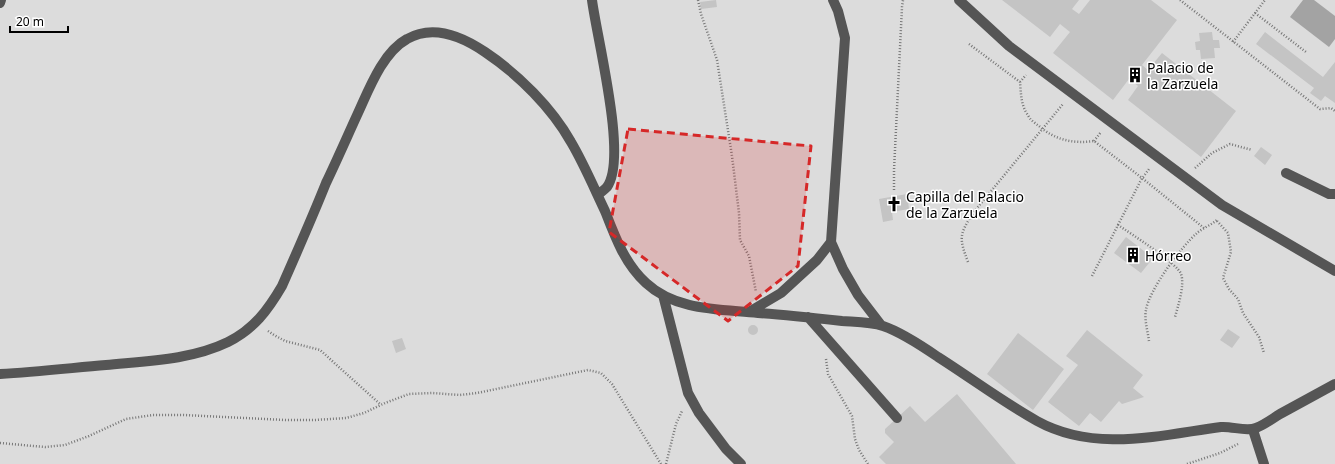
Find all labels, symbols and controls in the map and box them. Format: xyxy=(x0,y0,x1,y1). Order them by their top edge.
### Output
scale bar xyxy=(10,8,68,34)
text: 20 m xyxy=(16,13,44,30)
place label: Palacio de la Zarzuela xyxy=(1147,58,1218,93)
building icon: Palacio de la Zarzuela xyxy=(1126,66,1144,84)
place label: Capilla del Palacio de la Zarzuela xyxy=(906,187,1024,222)
church icon: Capilla del Palacio de la Zarzuela xyxy=(885,195,903,213)
building icon: Hórreo xyxy=(1124,246,1142,264)
place label: Hórreo xyxy=(1145,246,1192,265)

